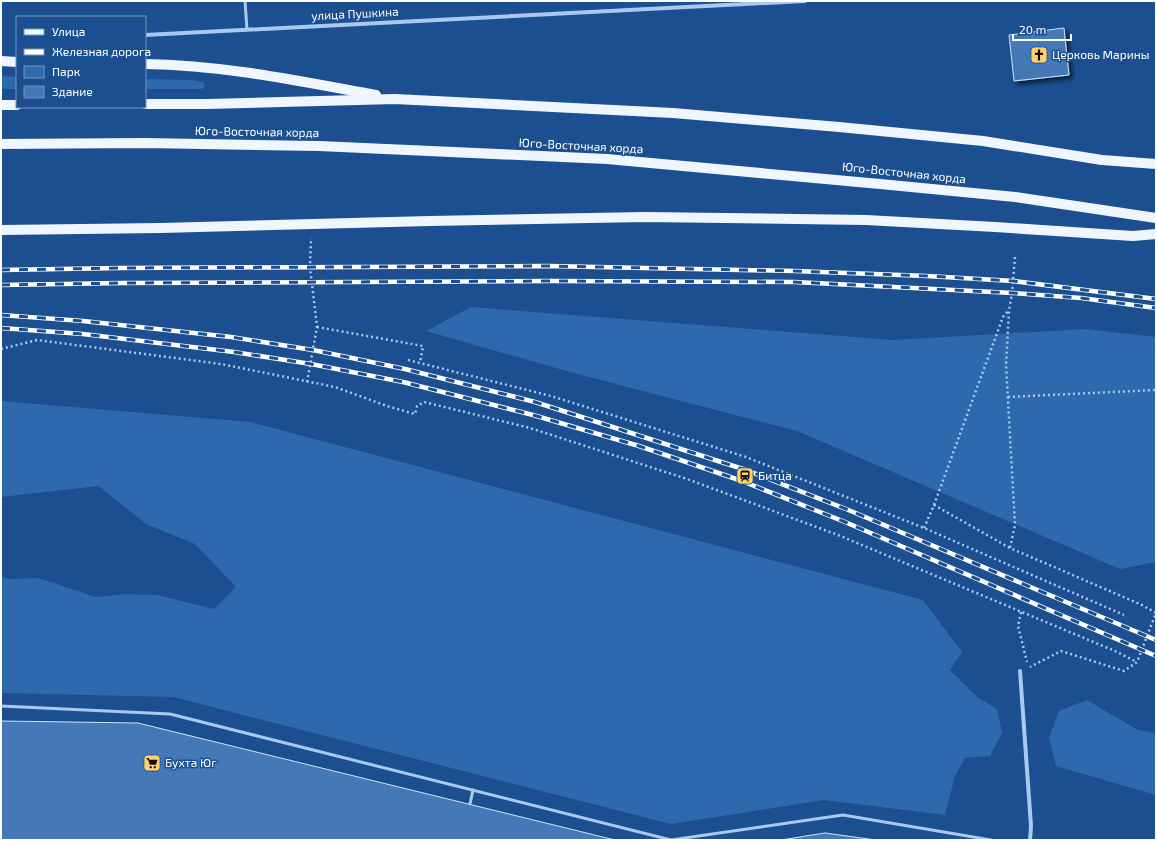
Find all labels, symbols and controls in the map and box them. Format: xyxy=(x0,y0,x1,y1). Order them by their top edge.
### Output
street label: улица Пушкина xyxy=(311,4,399,23)
legend xyxy=(16,16,146,108)
scale bar xyxy=(1013,16,1071,42)
text: 20 m xyxy=(1019,22,1046,36)
text: Улица xyxy=(52,24,85,38)
text: Железная дорога xyxy=(52,44,151,58)
church icon: Церковь Марины xyxy=(1029,45,1049,65)
place label: Церковь Марины xyxy=(1052,47,1149,61)
text: Парк xyxy=(52,64,81,78)
text: Здание xyxy=(52,84,93,98)
street label: Юго-Восточная хорда xyxy=(195,123,319,139)
street label: Юго-Восточная хорда xyxy=(518,135,644,155)
street label: Юго-Восточная хорда xyxy=(841,159,967,185)
station icon: Битца xyxy=(735,466,755,486)
place label: Битца xyxy=(758,468,792,482)
supermarket icon: Бухта Юг xyxy=(142,753,162,773)
place label: Бухта Юг xyxy=(165,755,217,770)

